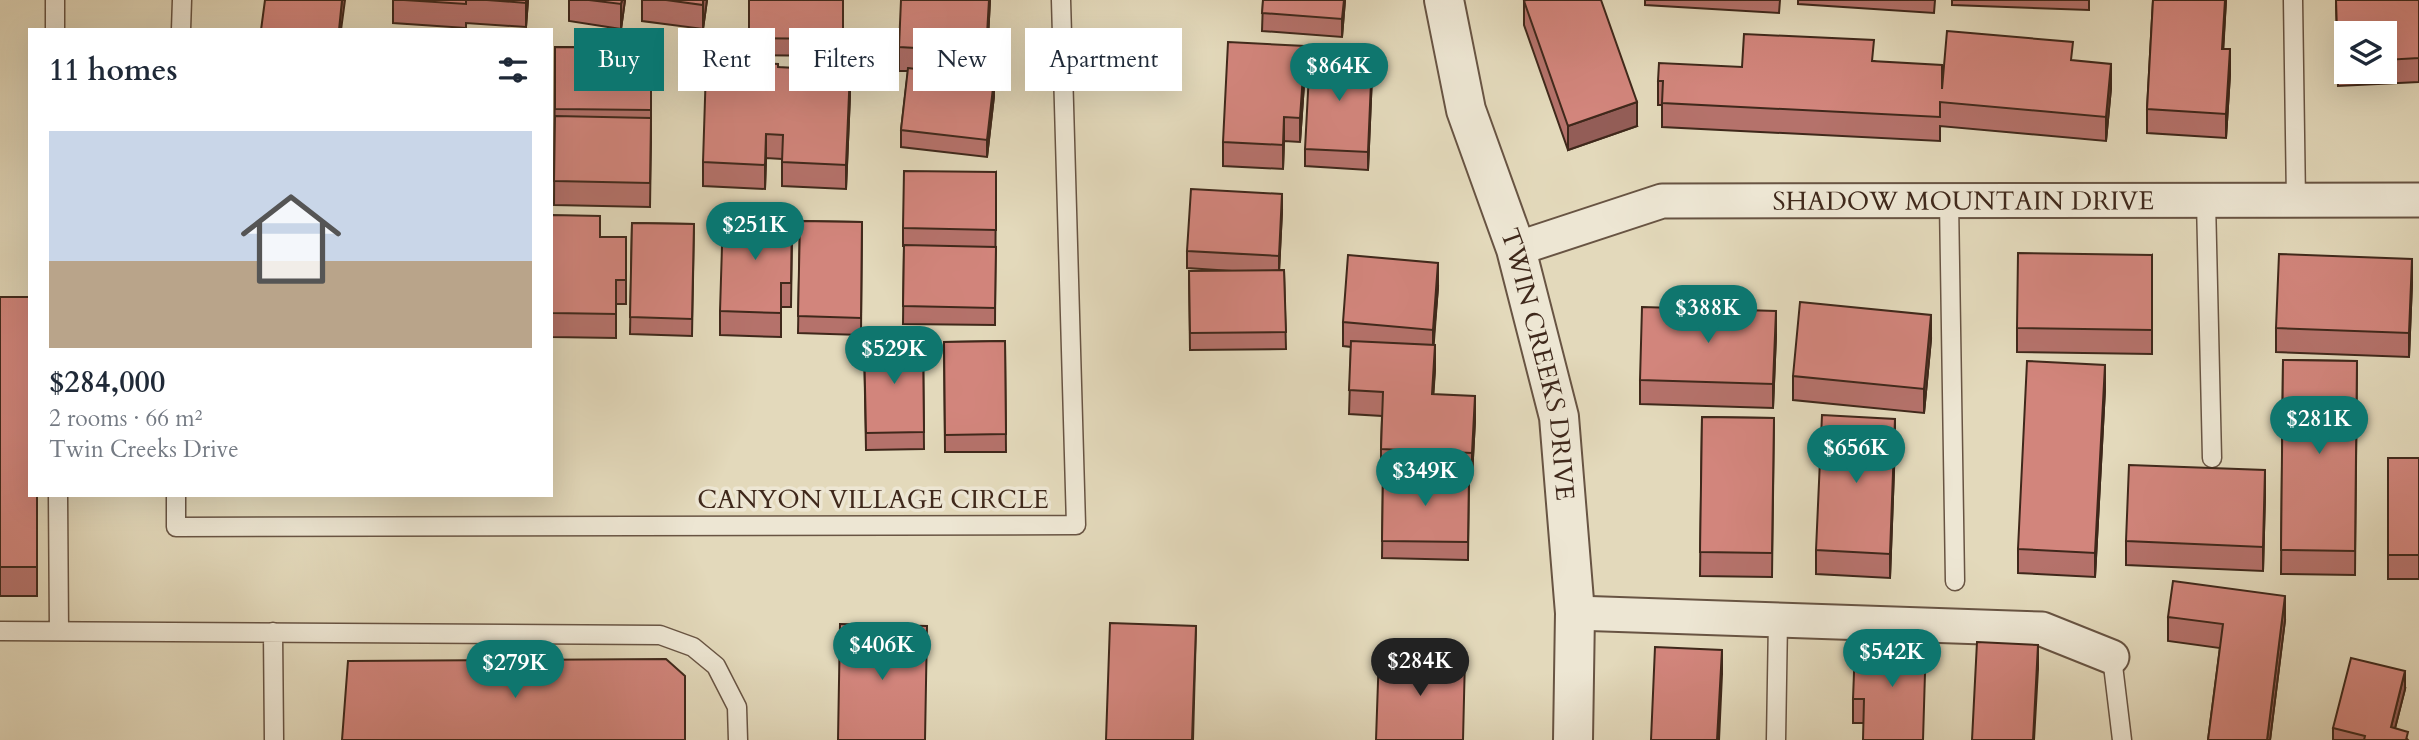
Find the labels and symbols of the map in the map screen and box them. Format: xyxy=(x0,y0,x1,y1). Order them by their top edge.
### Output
pin: $864K xyxy=(1290,43,1388,103)
street label: SHADOW MOUNTAIN DRIVE xyxy=(1772,183,2154,218)
pin: $251K xyxy=(706,202,804,262)
street label: TWIN CREEKS DRIVE xyxy=(1492,223,1583,502)
pin: $388K xyxy=(1659,286,1757,345)
pin: $529K xyxy=(845,326,943,386)
pin: $281K xyxy=(2270,396,2368,456)
pin: $656K xyxy=(1807,426,1905,485)
pin: $349K xyxy=(1376,448,1474,508)
street label: CANYON VILLAGE CIRCLE xyxy=(697,482,1049,517)
pin: $406K xyxy=(833,622,931,682)
pin: $542K xyxy=(1843,630,1941,689)
pin: $284K xyxy=(1371,638,1469,698)
pin: $279K xyxy=(466,640,564,700)

